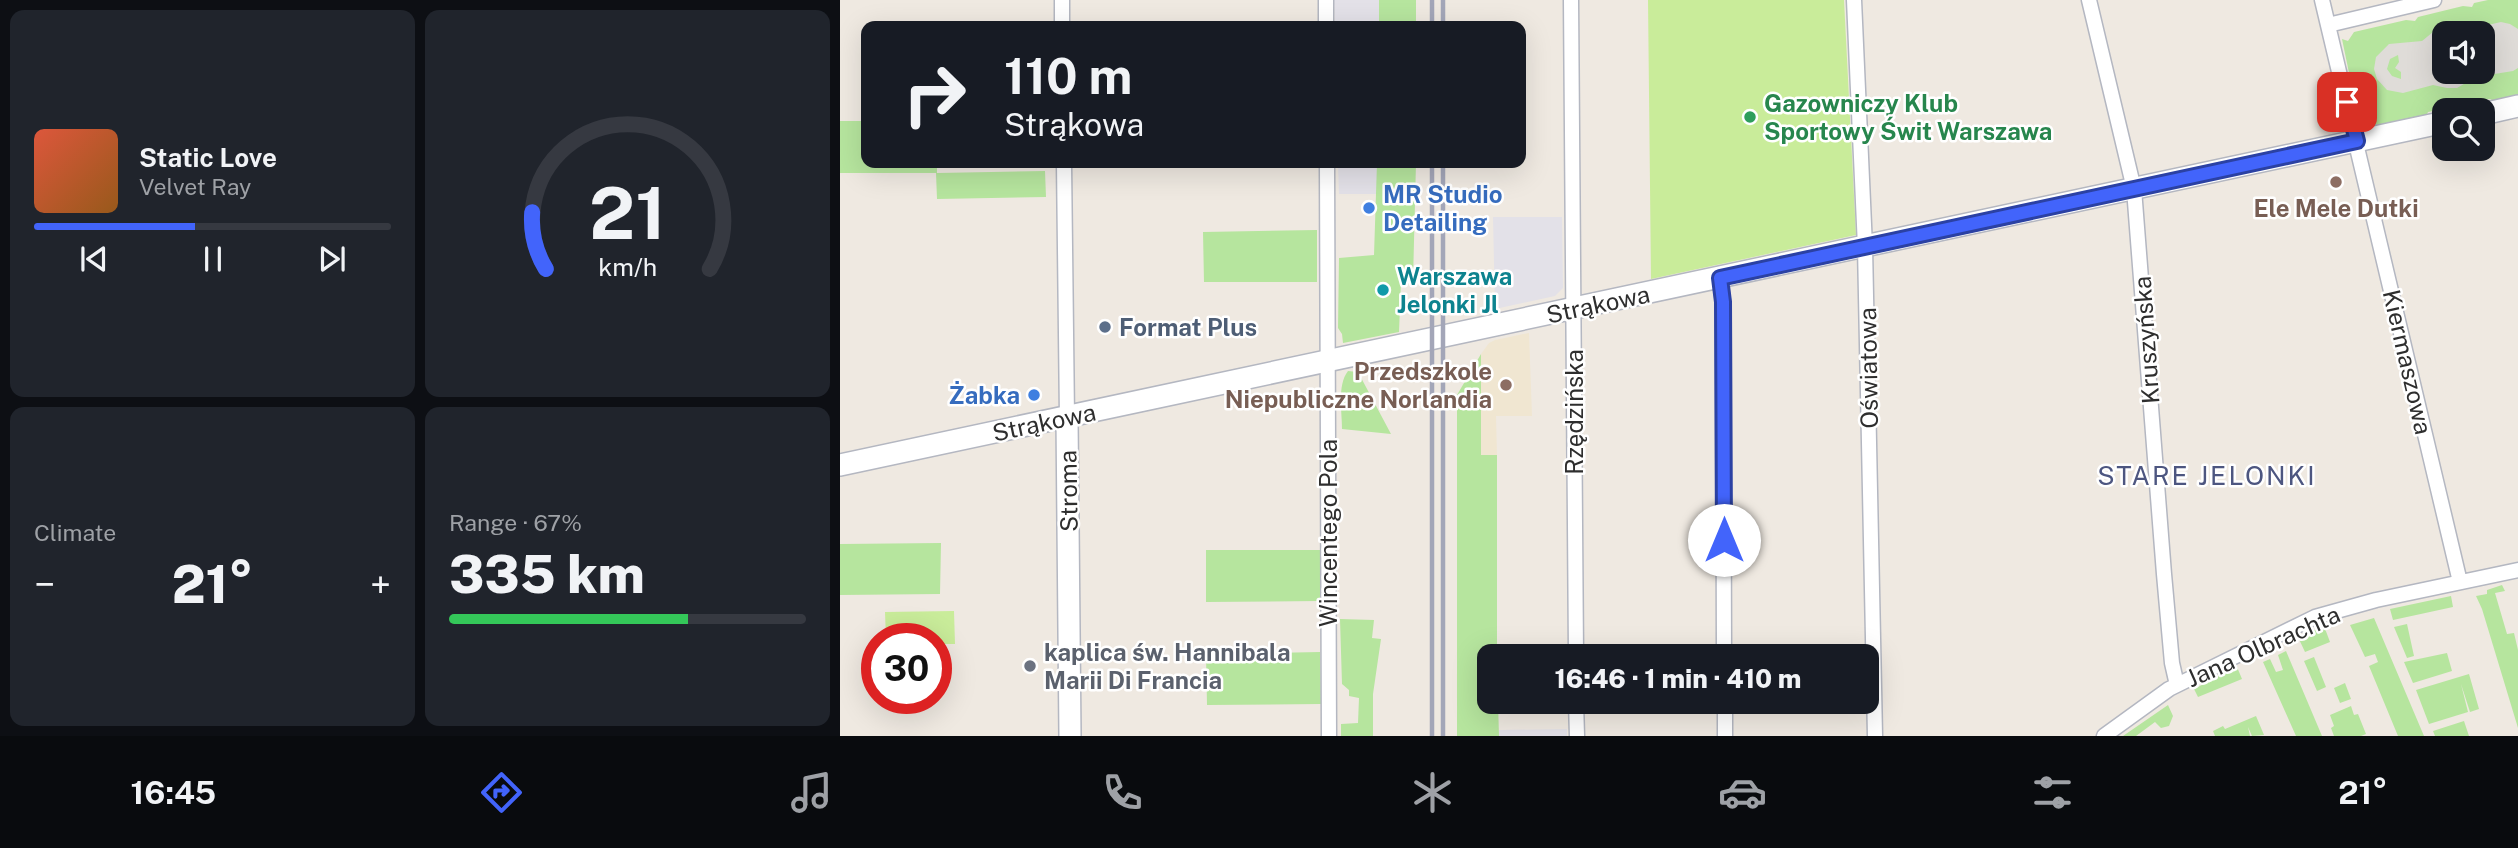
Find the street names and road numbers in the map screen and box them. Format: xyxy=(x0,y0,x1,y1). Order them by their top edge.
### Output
street label: Kruszyńska xyxy=(2128,275,2164,405)
street label: Strąkowa xyxy=(1544,279,1652,329)
street label: Kiermaszowa xyxy=(2378,287,2438,437)
street label: Oświatowa xyxy=(1853,307,1883,429)
street label: Rzędzińska xyxy=(1560,349,1588,475)
street label: Strąkowa xyxy=(990,397,1098,447)
street label: Wincentego Pola xyxy=(1314,439,1342,627)
street label: Stroma xyxy=(1053,450,1083,532)
street label: Jana Olbrachta xyxy=(2182,600,2344,692)

